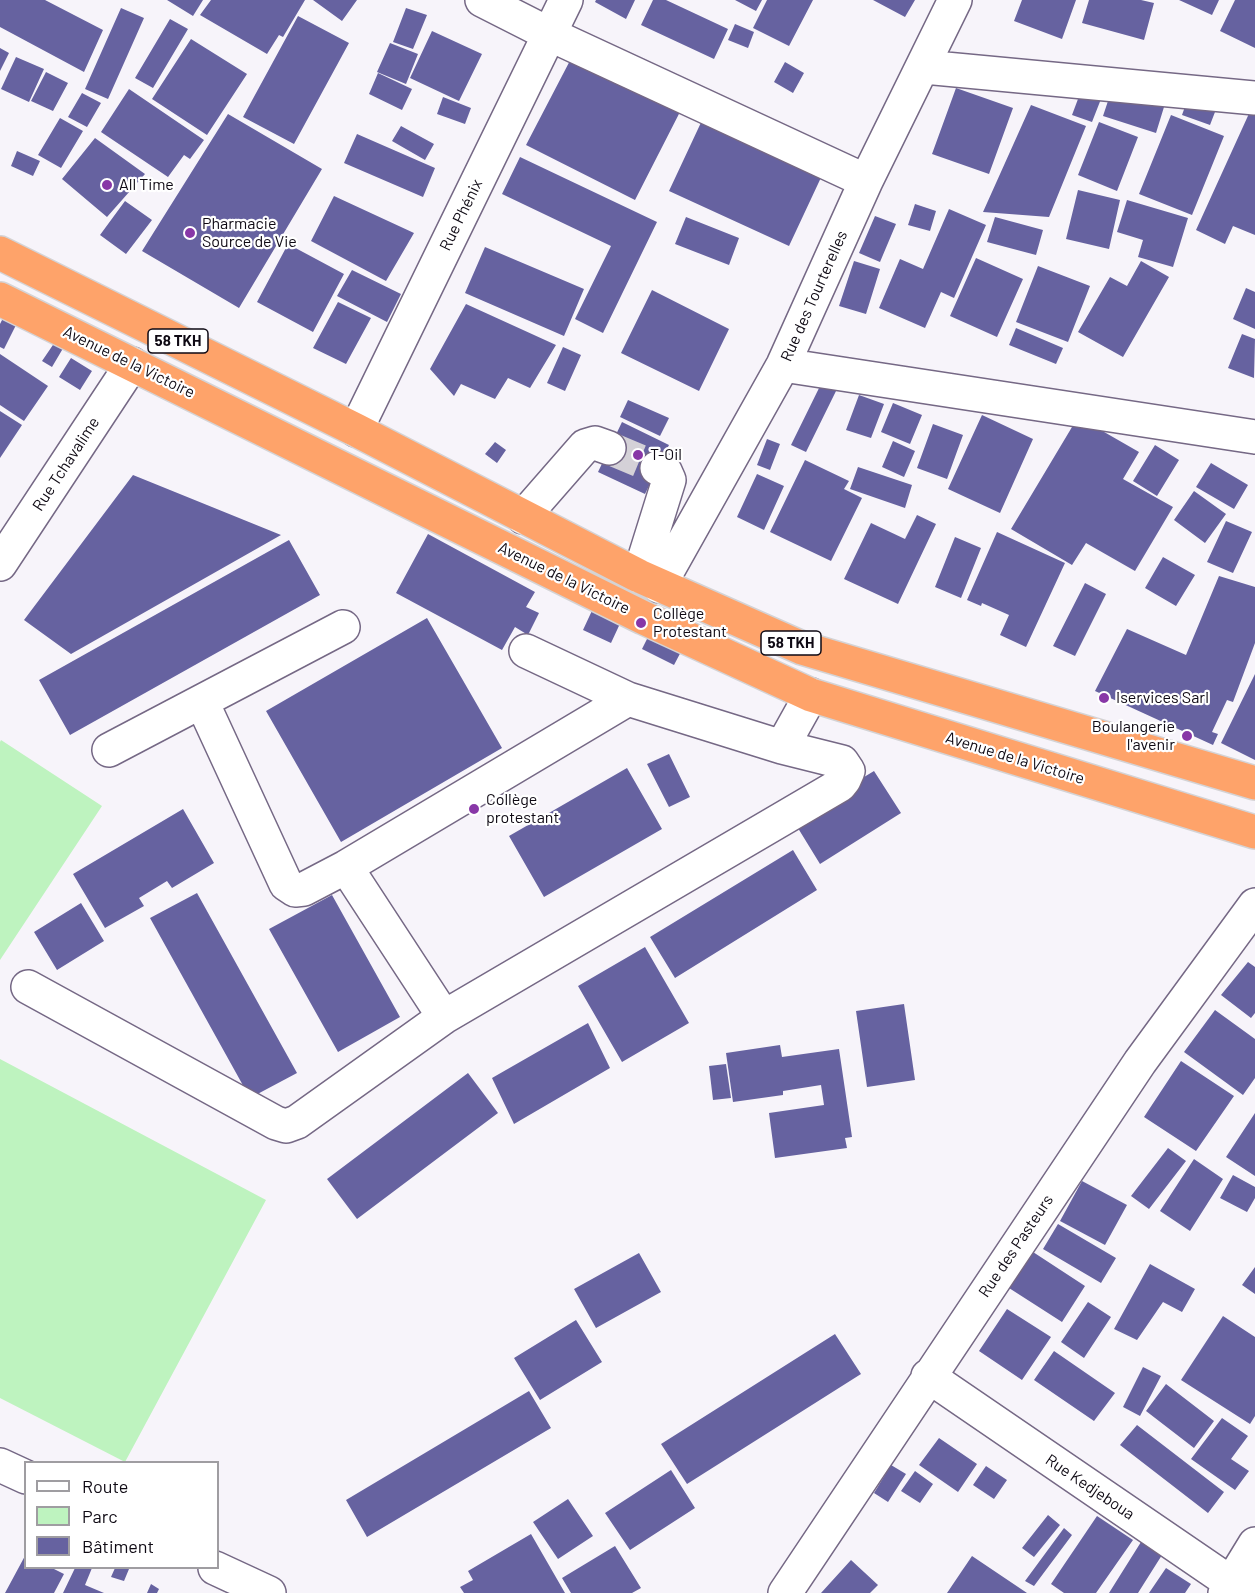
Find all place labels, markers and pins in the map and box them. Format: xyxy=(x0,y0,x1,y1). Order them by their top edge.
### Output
place label: All Time xyxy=(119,175,174,195)
marker: All Time xyxy=(100,178,114,192)
place label: Pharmacie Source de Vie xyxy=(202,214,297,252)
marker: Pharmacie Source de Vie xyxy=(183,226,197,240)
place label: T-Oil xyxy=(650,445,682,465)
marker: T-Oil xyxy=(631,448,645,462)
place label: Collège Protestant xyxy=(653,604,727,642)
marker: Collège Protestant xyxy=(634,616,648,630)
place label: Iservices Sarl xyxy=(1116,688,1209,708)
marker: Iservices Sarl xyxy=(1097,691,1111,705)
place label: Boulangerie l'avenir xyxy=(1092,717,1175,755)
marker: Boulangerie l'avenir xyxy=(1180,729,1194,743)
place label: Collège protestant xyxy=(486,790,559,828)
marker: Collège protestant xyxy=(467,802,481,816)

